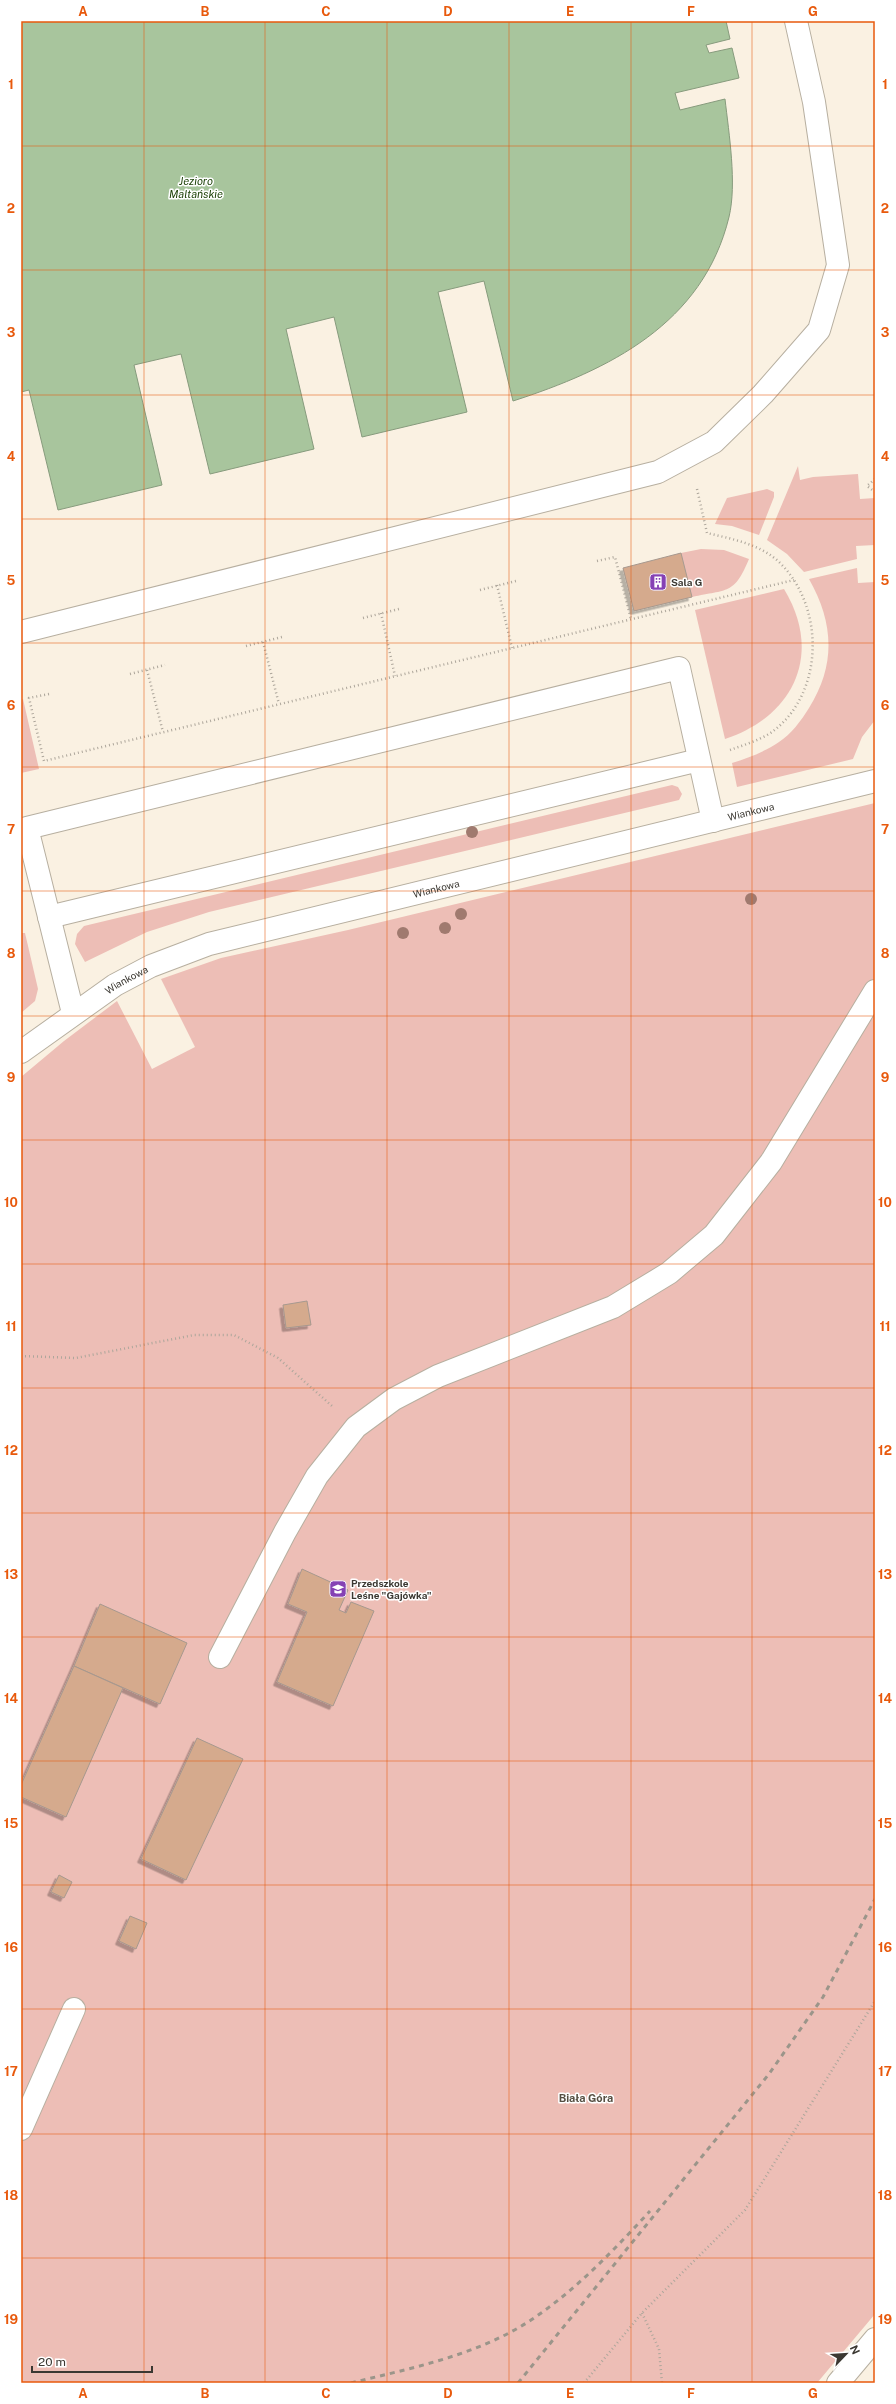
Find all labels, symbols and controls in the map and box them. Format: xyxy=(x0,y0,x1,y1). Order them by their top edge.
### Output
text: A xyxy=(78,4,88,19)
text: B xyxy=(201,4,210,19)
text: C xyxy=(321,4,331,19)
text: D xyxy=(443,4,453,19)
text: E xyxy=(566,4,574,19)
text: F xyxy=(687,4,695,19)
text: G xyxy=(808,4,818,19)
text: 1 xyxy=(8,77,14,92)
text: 1 xyxy=(882,77,888,92)
water label: Jezioro Maltańskie xyxy=(169,175,223,200)
text: 2 xyxy=(7,201,15,216)
text: 2 xyxy=(881,201,889,216)
text: 3 xyxy=(7,325,16,340)
text: 3 xyxy=(881,325,890,340)
text: 4 xyxy=(7,449,16,464)
text: 4 xyxy=(881,449,890,464)
building icon: Sala G xyxy=(648,572,668,592)
text: 5 xyxy=(7,573,16,588)
text: 5 xyxy=(881,573,890,588)
place label: Sala G xyxy=(671,576,702,588)
text: 6 xyxy=(7,698,16,713)
text: 6 xyxy=(881,698,890,713)
street label: Wiankowa xyxy=(726,800,775,823)
text: 7 xyxy=(7,822,15,837)
text: 7 xyxy=(881,822,889,837)
street label: Wiankowa xyxy=(412,877,461,900)
text: 8 xyxy=(7,946,16,961)
text: 8 xyxy=(881,946,890,961)
street label: Wiankowa xyxy=(102,963,150,996)
text: 9 xyxy=(7,1070,15,1085)
text: 9 xyxy=(881,1070,889,1085)
text: 10 xyxy=(4,1195,18,1210)
text: 10 xyxy=(878,1195,892,1210)
text: 11 xyxy=(5,1319,17,1334)
text: 11 xyxy=(879,1319,891,1334)
text: 12 xyxy=(4,1443,18,1458)
text: 12 xyxy=(878,1443,892,1458)
text: 13 xyxy=(4,1567,18,1582)
text: 13 xyxy=(878,1567,892,1582)
place label: Przedszkole Leśne "Gajówka" xyxy=(351,1577,432,1601)
school or university icon: Przedszkole Leśne "Gajówka" xyxy=(328,1579,348,1599)
text: 14 xyxy=(4,1691,19,1706)
text: 14 xyxy=(878,1691,893,1706)
text: 15 xyxy=(4,1816,18,1831)
text: 15 xyxy=(878,1816,892,1831)
text: 16 xyxy=(4,1940,18,1955)
text: 16 xyxy=(878,1940,892,1955)
text: 17 xyxy=(4,2064,18,2079)
text: 17 xyxy=(878,2064,892,2079)
district label: Biała Góra xyxy=(559,2092,613,2104)
text: 18 xyxy=(4,2188,18,2203)
text: 18 xyxy=(878,2188,892,2203)
text: 19 xyxy=(4,2312,18,2327)
text: 19 xyxy=(878,2312,892,2327)
north arrow xyxy=(826,2334,866,2374)
text: N xyxy=(848,2343,862,2356)
scale bar xyxy=(32,2348,152,2374)
text: 20 m xyxy=(38,2355,66,2369)
text: A xyxy=(78,2386,88,2401)
text: B xyxy=(201,2386,210,2401)
text: C xyxy=(321,2386,331,2401)
text: D xyxy=(443,2386,453,2401)
text: E xyxy=(566,2386,574,2401)
text: F xyxy=(687,2386,695,2401)
text: G xyxy=(808,2386,818,2401)

